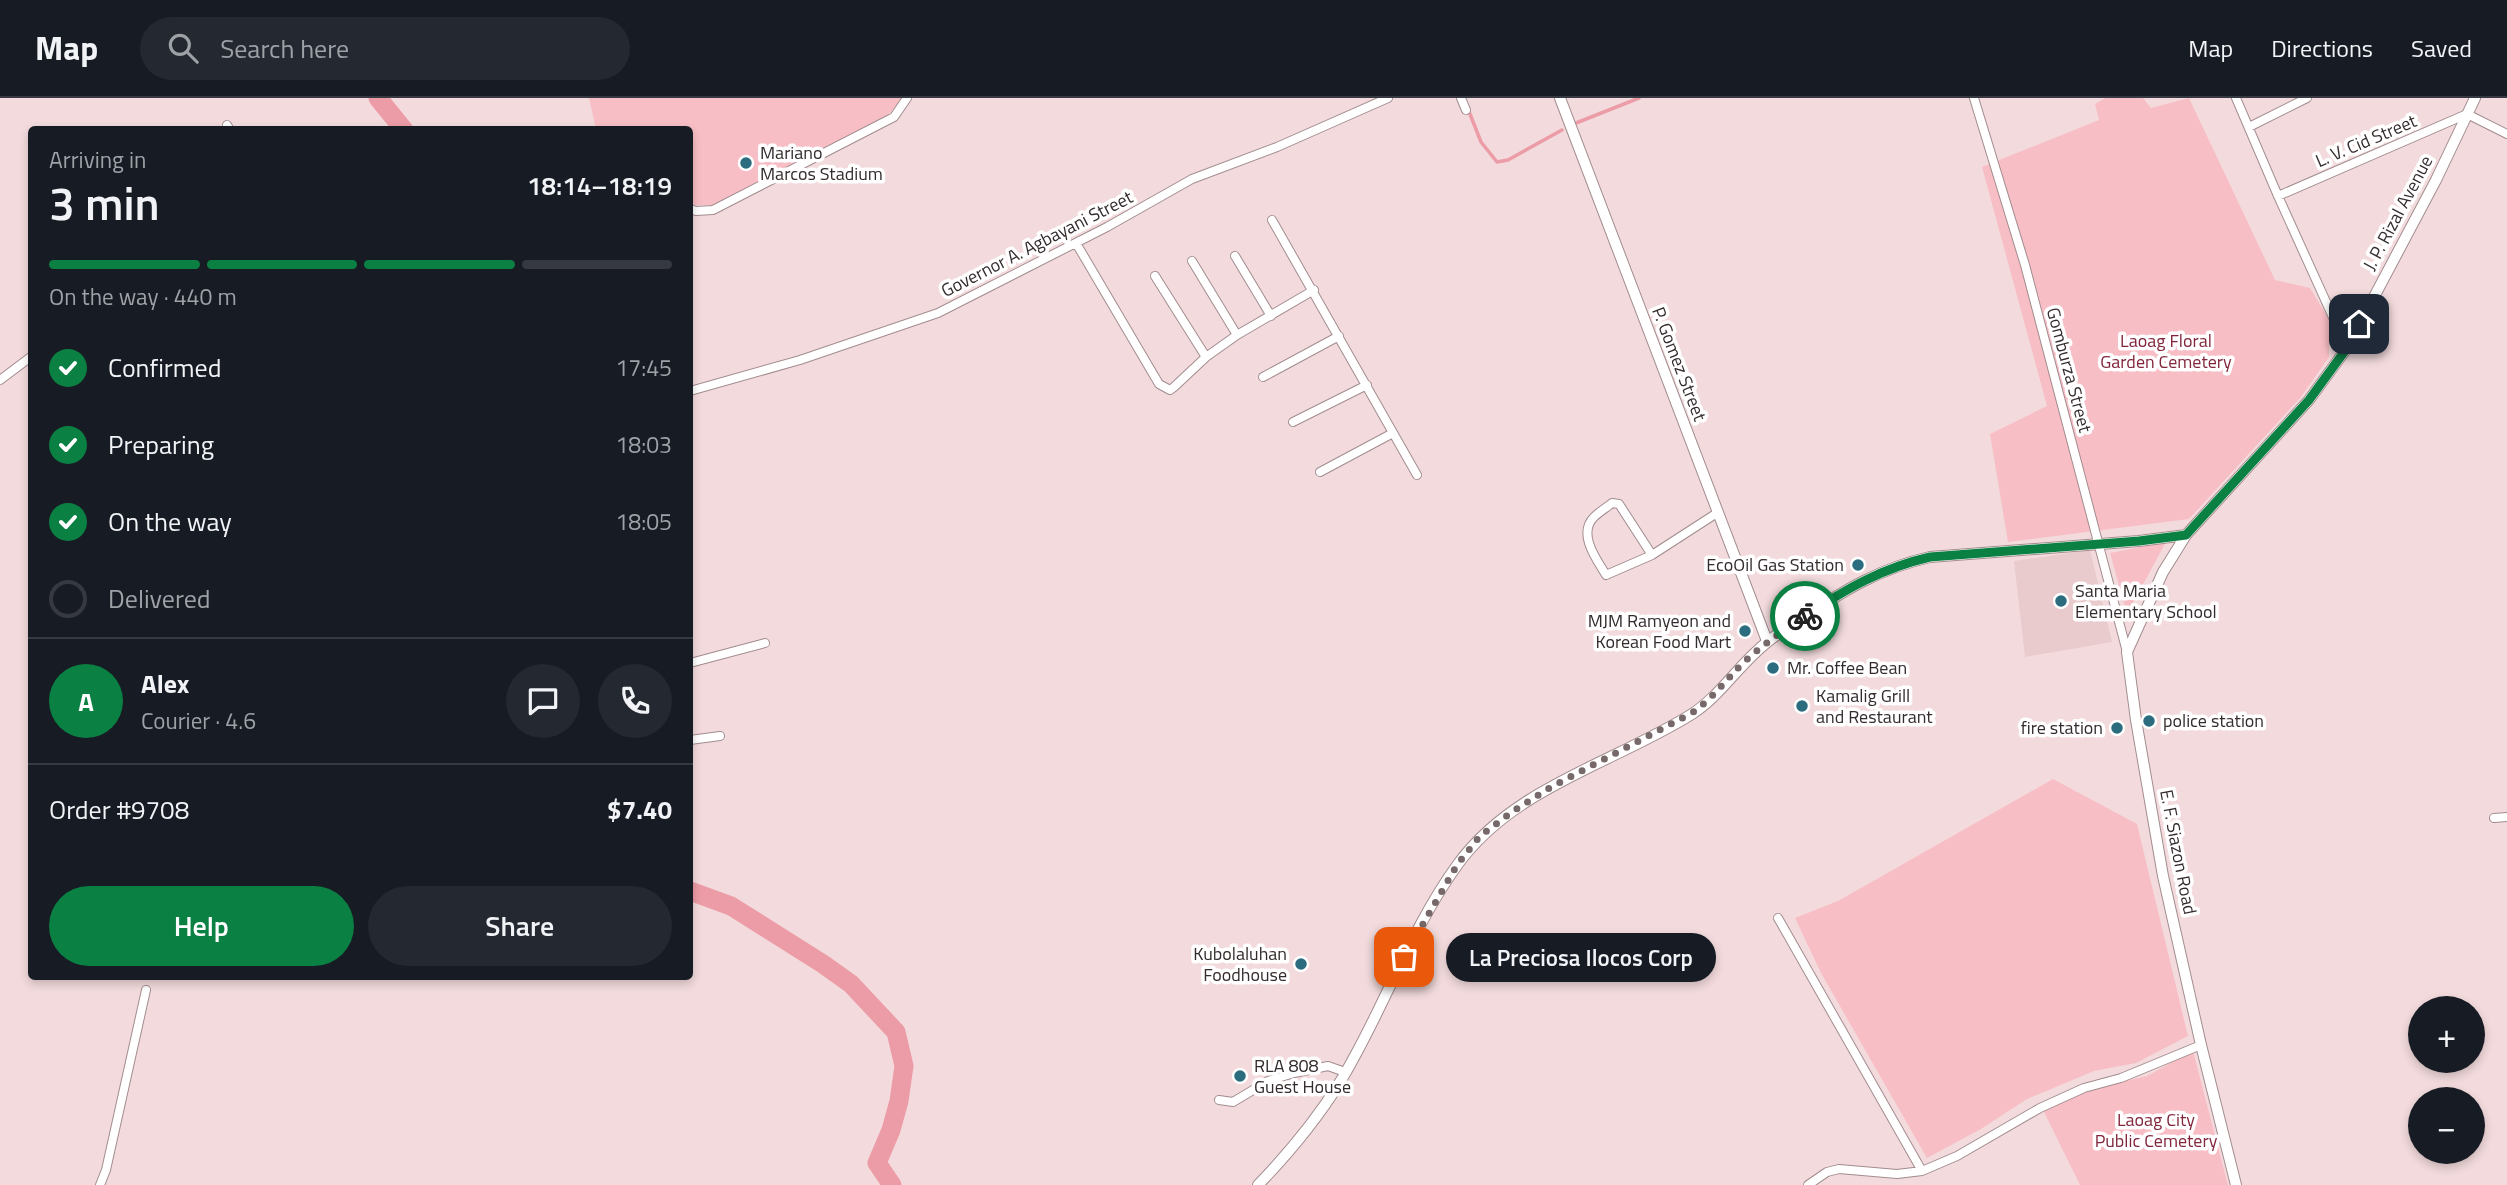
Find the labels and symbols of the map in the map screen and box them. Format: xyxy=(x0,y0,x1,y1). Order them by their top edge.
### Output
street label: L. V. Cid Street xyxy=(2311,107,2421,174)
place label: Mariano Marcos Stadium xyxy=(760,139,883,187)
street label: J. P. Rizal Avenue xyxy=(2356,150,2439,275)
marker: Mariano Marcos Stadium xyxy=(738,155,754,171)
street label: Governor A. Agbayani Street xyxy=(936,183,1138,304)
pin xyxy=(2329,294,2389,354)
street label: P. Gomez Street xyxy=(1645,303,1714,425)
street label: Gomburza Street xyxy=(2040,304,2099,436)
park label: Laoag Floral Garden Cemetery xyxy=(2100,327,2232,375)
place label: EcoOil Gas Station xyxy=(1706,551,1844,578)
marker: EcoOil Gas Station xyxy=(1850,557,1866,573)
place label: Santa Maria Elementary School xyxy=(2075,577,2217,625)
courier xyxy=(1770,581,1840,651)
marker: Santa Maria Elementary School xyxy=(2053,593,2069,609)
place label: MJM Ramyeon and Korean Food Mart xyxy=(1588,607,1732,655)
marker: MJM Ramyeon and Korean Food Mart xyxy=(1737,623,1753,639)
place label: Mr. Coffee Bean xyxy=(1787,654,1907,681)
marker: Mr. Coffee Bean xyxy=(1765,660,1781,676)
place label: Kamalig Grill and Restaurant xyxy=(1816,682,1933,730)
marker: Kamalig Grill and Restaurant xyxy=(1794,698,1810,714)
place label: police station xyxy=(2163,707,2264,734)
marker: police station xyxy=(2141,713,2157,729)
place label: fire station xyxy=(2021,714,2103,741)
marker: fire station xyxy=(2109,720,2125,736)
street label: E. F. Siazon Road xyxy=(2153,787,2204,917)
pin xyxy=(1374,927,1434,987)
callout: La Preciosa Ilocos Corp xyxy=(1446,932,1716,982)
place label: Kubolaluhan Foodhouse xyxy=(1193,940,1287,988)
marker: Kubolaluhan Foodhouse xyxy=(1293,956,1309,972)
place label: RLA 808 Guest House xyxy=(1254,1052,1351,1100)
marker: RLA 808 Guest House xyxy=(1232,1068,1248,1084)
park label: Laoag City Public Cemetery xyxy=(2095,1106,2218,1154)

